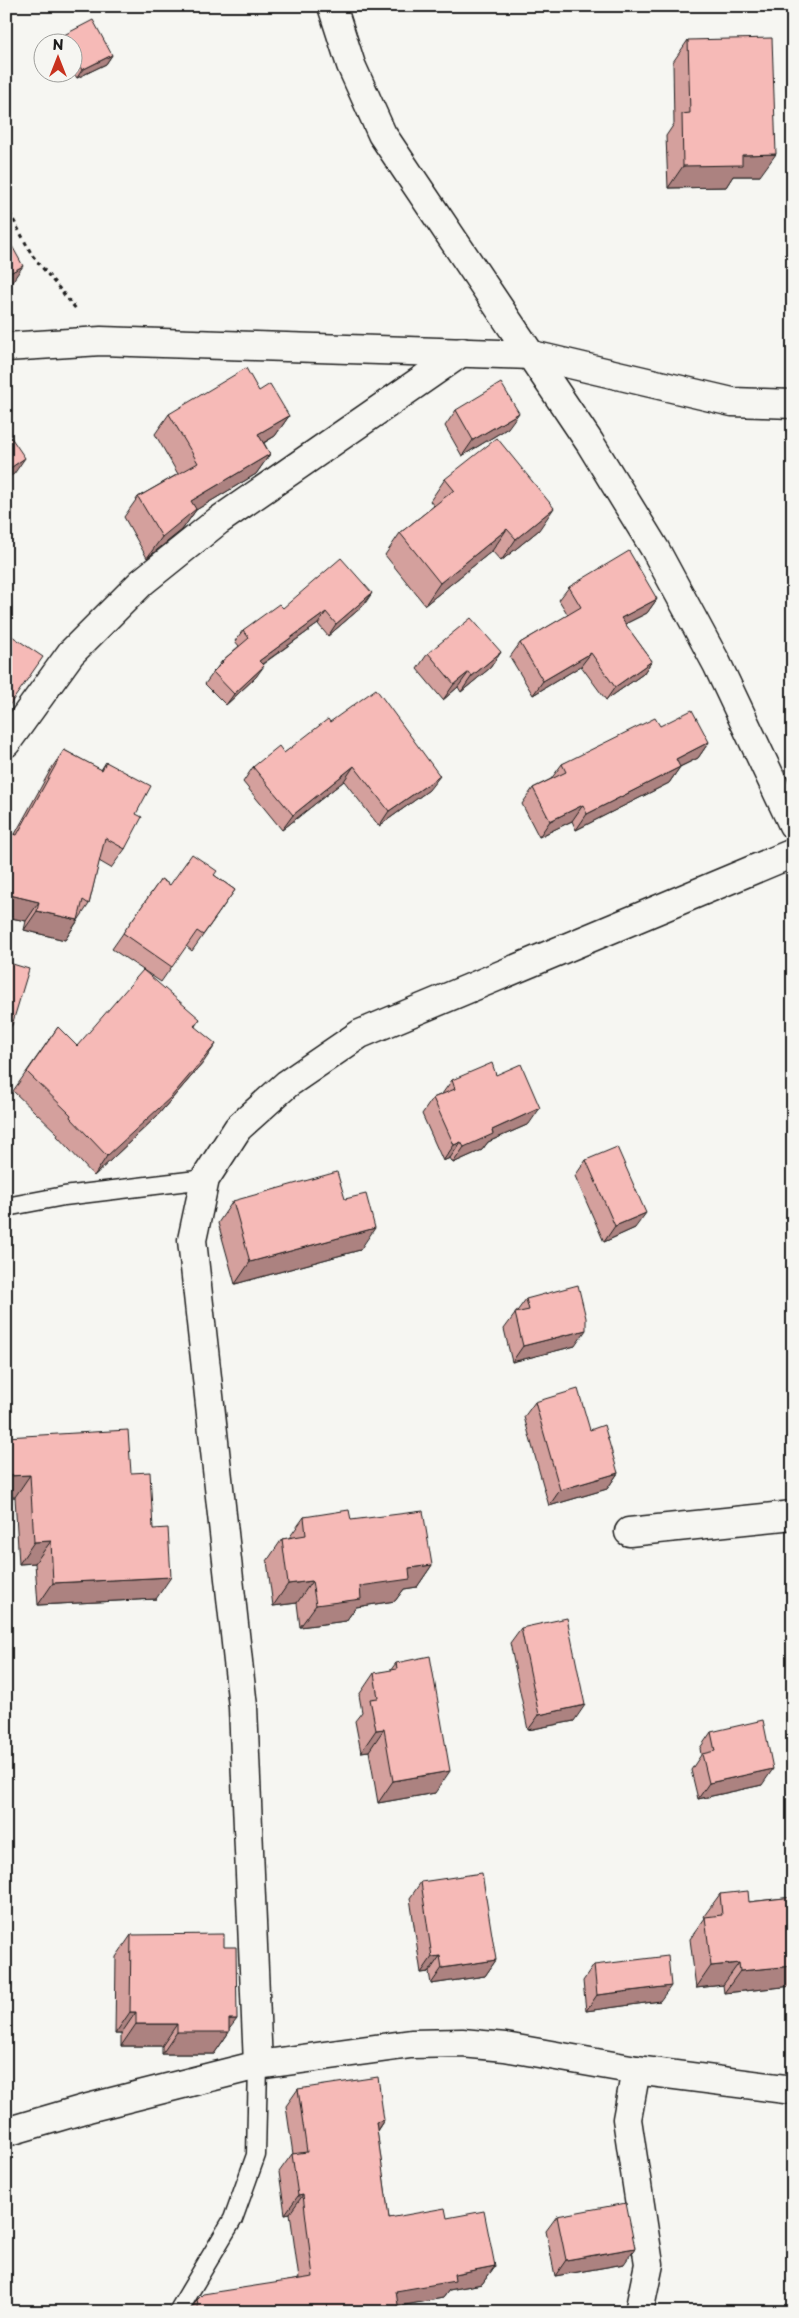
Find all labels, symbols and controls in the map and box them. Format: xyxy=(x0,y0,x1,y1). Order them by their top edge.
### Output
north arrow xyxy=(32,32,82,82)
text: N xyxy=(52,34,64,55)

